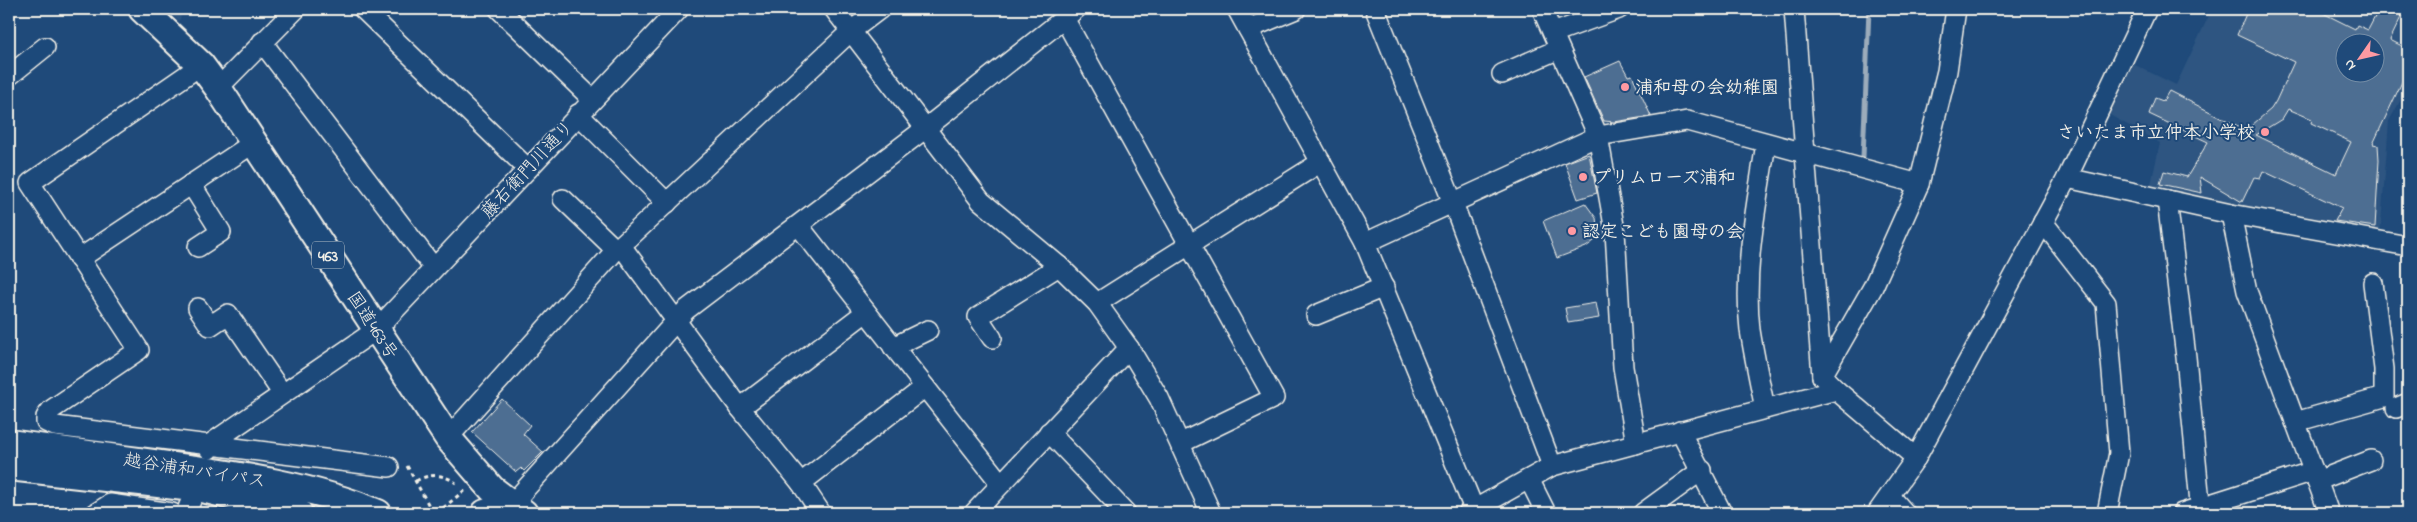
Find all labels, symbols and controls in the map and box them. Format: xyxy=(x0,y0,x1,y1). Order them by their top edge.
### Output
north arrow xyxy=(2334,32,2384,82)
text: N xyxy=(2339,55,2362,74)
place label: 浦和母の会幼稚園 xyxy=(1635,76,1779,102)
marker: 浦和母の会幼稚園 xyxy=(1619,81,1631,93)
street label: 藤右衛門川通り xyxy=(476,115,581,225)
place label: さいたま市立仲本小学校 xyxy=(2057,121,2255,147)
marker: さいたま市立仲本小学校 xyxy=(2259,126,2271,138)
place label: プリムローズ浦和 xyxy=(1593,166,1736,192)
marker: プリムローズ浦和 xyxy=(1577,171,1589,183)
place label: 認定こども園母の会 xyxy=(1582,220,1744,246)
marker: 認定こども園母の会 xyxy=(1566,225,1578,237)
road number: 463 xyxy=(312,242,344,268)
street label: 国道463号 xyxy=(340,287,403,365)
street label: 越谷浦和バイパス xyxy=(122,448,268,496)

